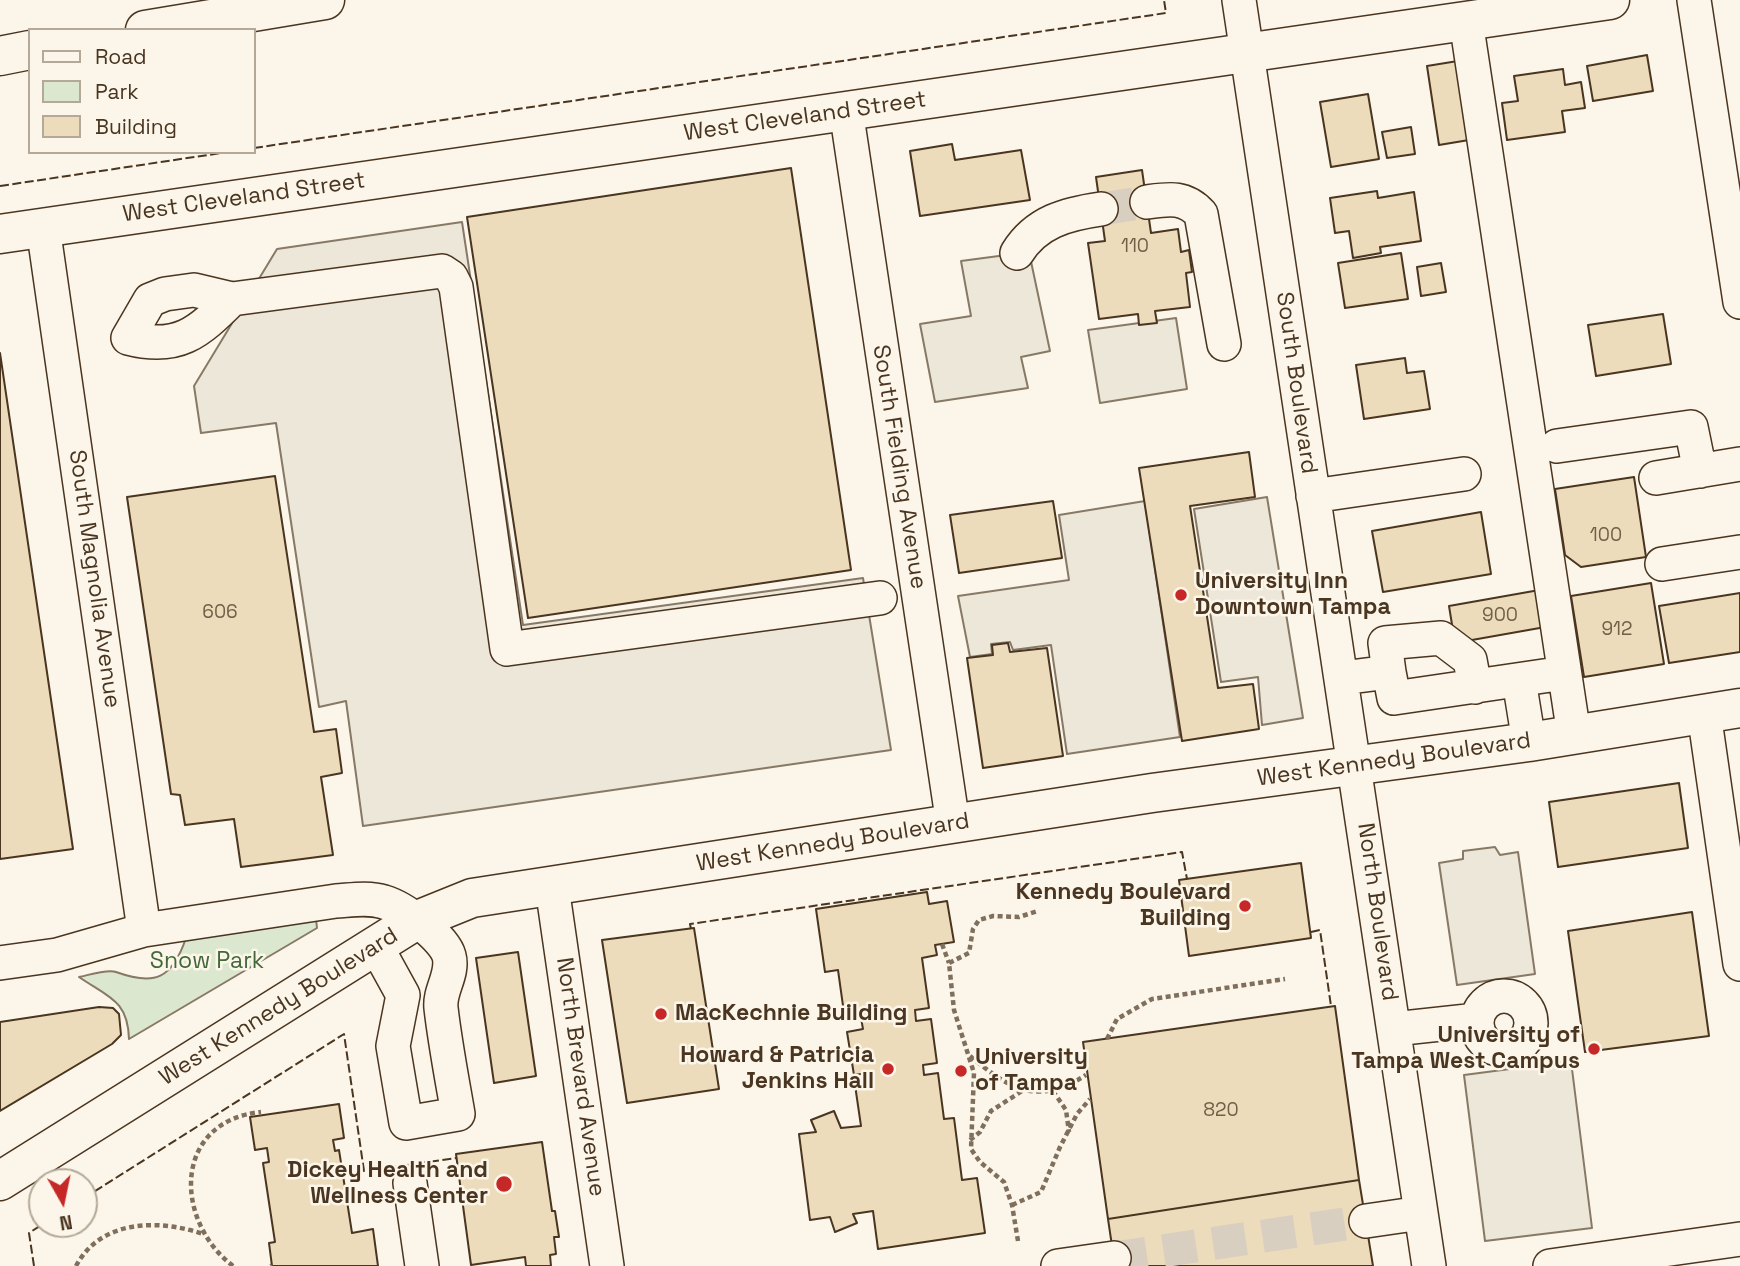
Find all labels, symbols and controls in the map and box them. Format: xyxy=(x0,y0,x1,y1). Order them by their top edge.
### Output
legend xyxy=(28,28,256,154)
text: Road xyxy=(95,43,147,70)
text: Park xyxy=(95,78,139,105)
street label: West Cleveland Street xyxy=(682,86,928,148)
text: Building xyxy=(95,113,177,140)
street label: West Cleveland Street xyxy=(121,167,367,229)
house number: 110 xyxy=(1121,236,1149,258)
street label: South Boulevard xyxy=(1270,290,1322,476)
street label: South Fielding Avenue xyxy=(866,343,932,591)
street label: South Magnolia Avenue xyxy=(62,448,126,710)
house number: 100 xyxy=(1590,525,1622,547)
place label: University Inn Downtown Tampa xyxy=(1195,568,1391,622)
marker: University Inn Downtown Tampa xyxy=(1173,587,1189,603)
house number: 606 xyxy=(202,602,238,624)
house number: 900 xyxy=(1482,605,1518,627)
house number: 912 xyxy=(1601,619,1633,641)
street label: West Kennedy Boulevard xyxy=(1255,727,1533,793)
street label: West Kennedy Boulevard xyxy=(694,808,972,878)
street label: North Boulevard xyxy=(1351,821,1403,1003)
place label: Kennedy Boulevard Building xyxy=(1016,879,1231,933)
marker: Kennedy Boulevard Building xyxy=(1237,898,1253,914)
street label: West Kennedy Boulevard xyxy=(155,922,403,1092)
park label: Snow Park xyxy=(150,948,264,976)
street label: North Brevard Avenue xyxy=(550,956,610,1198)
place label: MacKechnie Building xyxy=(675,1000,908,1028)
marker: MacKechnie Building xyxy=(653,1006,669,1022)
place label: University of Tampa West Campus xyxy=(1351,1022,1580,1076)
marker: University of Tampa West Campus xyxy=(1586,1041,1602,1057)
place label: Howard & Patricia Jenkins Hall xyxy=(680,1042,874,1096)
place label: University of Tampa xyxy=(975,1044,1088,1098)
marker: Howard & Patricia Jenkins Hall xyxy=(880,1061,896,1077)
marker: University of Tampa xyxy=(953,1063,969,1079)
house number: 820 xyxy=(1203,1100,1239,1122)
place label: Dickey Health and Wellness Center xyxy=(287,1157,488,1211)
north arrow xyxy=(28,1168,98,1238)
marker: Dickey Health and Wellness Center xyxy=(494,1174,514,1194)
text: N xyxy=(58,1209,74,1236)

